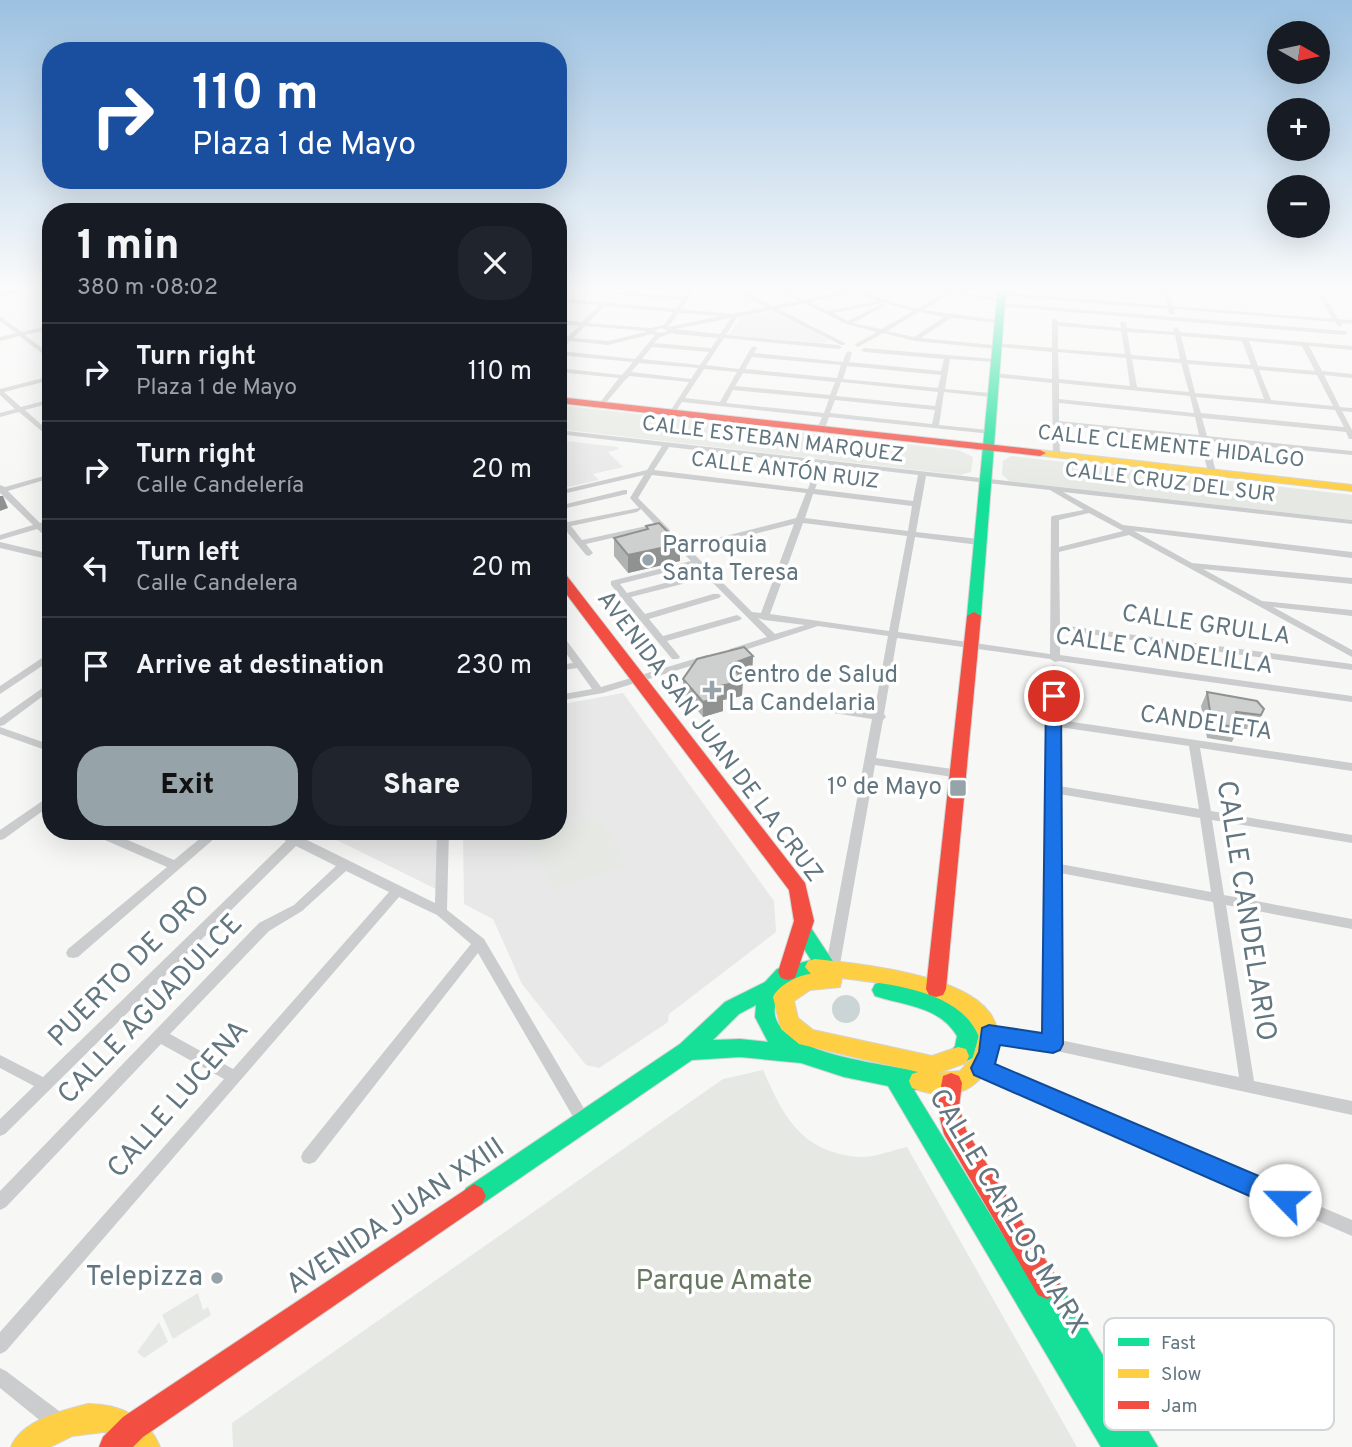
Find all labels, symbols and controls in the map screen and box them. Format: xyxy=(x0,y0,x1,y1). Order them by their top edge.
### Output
north arrow xyxy=(1267,21,1330,84)
map controls xyxy=(1267,21,1330,238)
text: 110 m xyxy=(192,65,319,127)
icon: right xyxy=(77,70,168,161)
button: + xyxy=(1267,98,1330,161)
text: Plaza 1 de Mayo xyxy=(192,126,416,166)
button: − xyxy=(1267,175,1330,238)
text: 1 min xyxy=(77,221,180,274)
button: close xyxy=(458,226,532,300)
text: 380 m · 08:02 xyxy=(77,274,218,303)
text: Turn right xyxy=(136,341,256,374)
icon: right xyxy=(77,353,115,391)
text: 110 m xyxy=(468,356,532,389)
text: Plaza 1 de Mayo xyxy=(136,374,297,403)
street label: CALLE ESTEBAN MARQUEZ xyxy=(640,411,906,469)
street label: CALLE CLEMENTE HIDALGO xyxy=(1036,420,1306,474)
text: Turn right xyxy=(136,439,256,472)
street label: CALLE ANTÓN RUIZ xyxy=(689,445,881,496)
icon: right xyxy=(77,451,115,489)
text: 20 m xyxy=(471,454,532,487)
street label: CALLE CRUZ DEL SUR xyxy=(1063,457,1277,509)
text: Calle Candelería xyxy=(136,472,304,501)
place label: Parroquia Santa Teresa xyxy=(662,531,799,589)
text: Turn left xyxy=(136,537,240,570)
icon: left xyxy=(77,549,115,587)
text: 20 m xyxy=(471,552,532,585)
marker: Parroquia Santa Teresa xyxy=(640,552,656,568)
text: Calle Candelera xyxy=(136,570,298,599)
street label: AVENIDA SAN JUAN DE LA CRUZ xyxy=(590,585,828,889)
street label: CALLE GRULLA xyxy=(1120,599,1292,653)
street label: CALLE CANDELILLA xyxy=(1053,622,1275,682)
icon: arrive xyxy=(77,647,115,685)
text: Arrive at destination xyxy=(136,650,384,683)
text: 230 m xyxy=(456,650,532,683)
place label: Centro de Salud La Candelaria xyxy=(728,661,898,719)
pin xyxy=(1024,666,1084,726)
icon: arrive xyxy=(1035,677,1073,715)
marker: Centro de Salud La Candelaria xyxy=(702,680,722,700)
street label: CANDELETA xyxy=(1138,700,1274,748)
button: Exit xyxy=(77,746,298,826)
button: Share xyxy=(312,746,532,826)
place label: 1º de Mayo xyxy=(827,773,942,803)
marker: 1º de Mayo xyxy=(948,778,968,798)
street label: CALLE CANDELARIO xyxy=(1207,778,1283,1044)
street label: PUERTO DE ORO xyxy=(41,878,219,1056)
street label: CALLE AGUADULCE xyxy=(51,907,251,1113)
street label: CALLE LUCENA xyxy=(100,1013,258,1187)
street label: CALLE CARLOS MARX xyxy=(919,1083,1095,1341)
street label: AVENIDA JUAN XXIII xyxy=(280,1131,512,1303)
position arrow xyxy=(1248,1163,1322,1237)
place label: Telepizza xyxy=(86,1260,203,1296)
park label: Parque Amate xyxy=(636,1264,812,1300)
marker: Telepizza xyxy=(209,1270,225,1286)
legend xyxy=(1104,1318,1334,1430)
text: Fast xyxy=(1161,1332,1196,1356)
text: Slow xyxy=(1161,1363,1201,1387)
text: Jam xyxy=(1161,1395,1198,1419)

